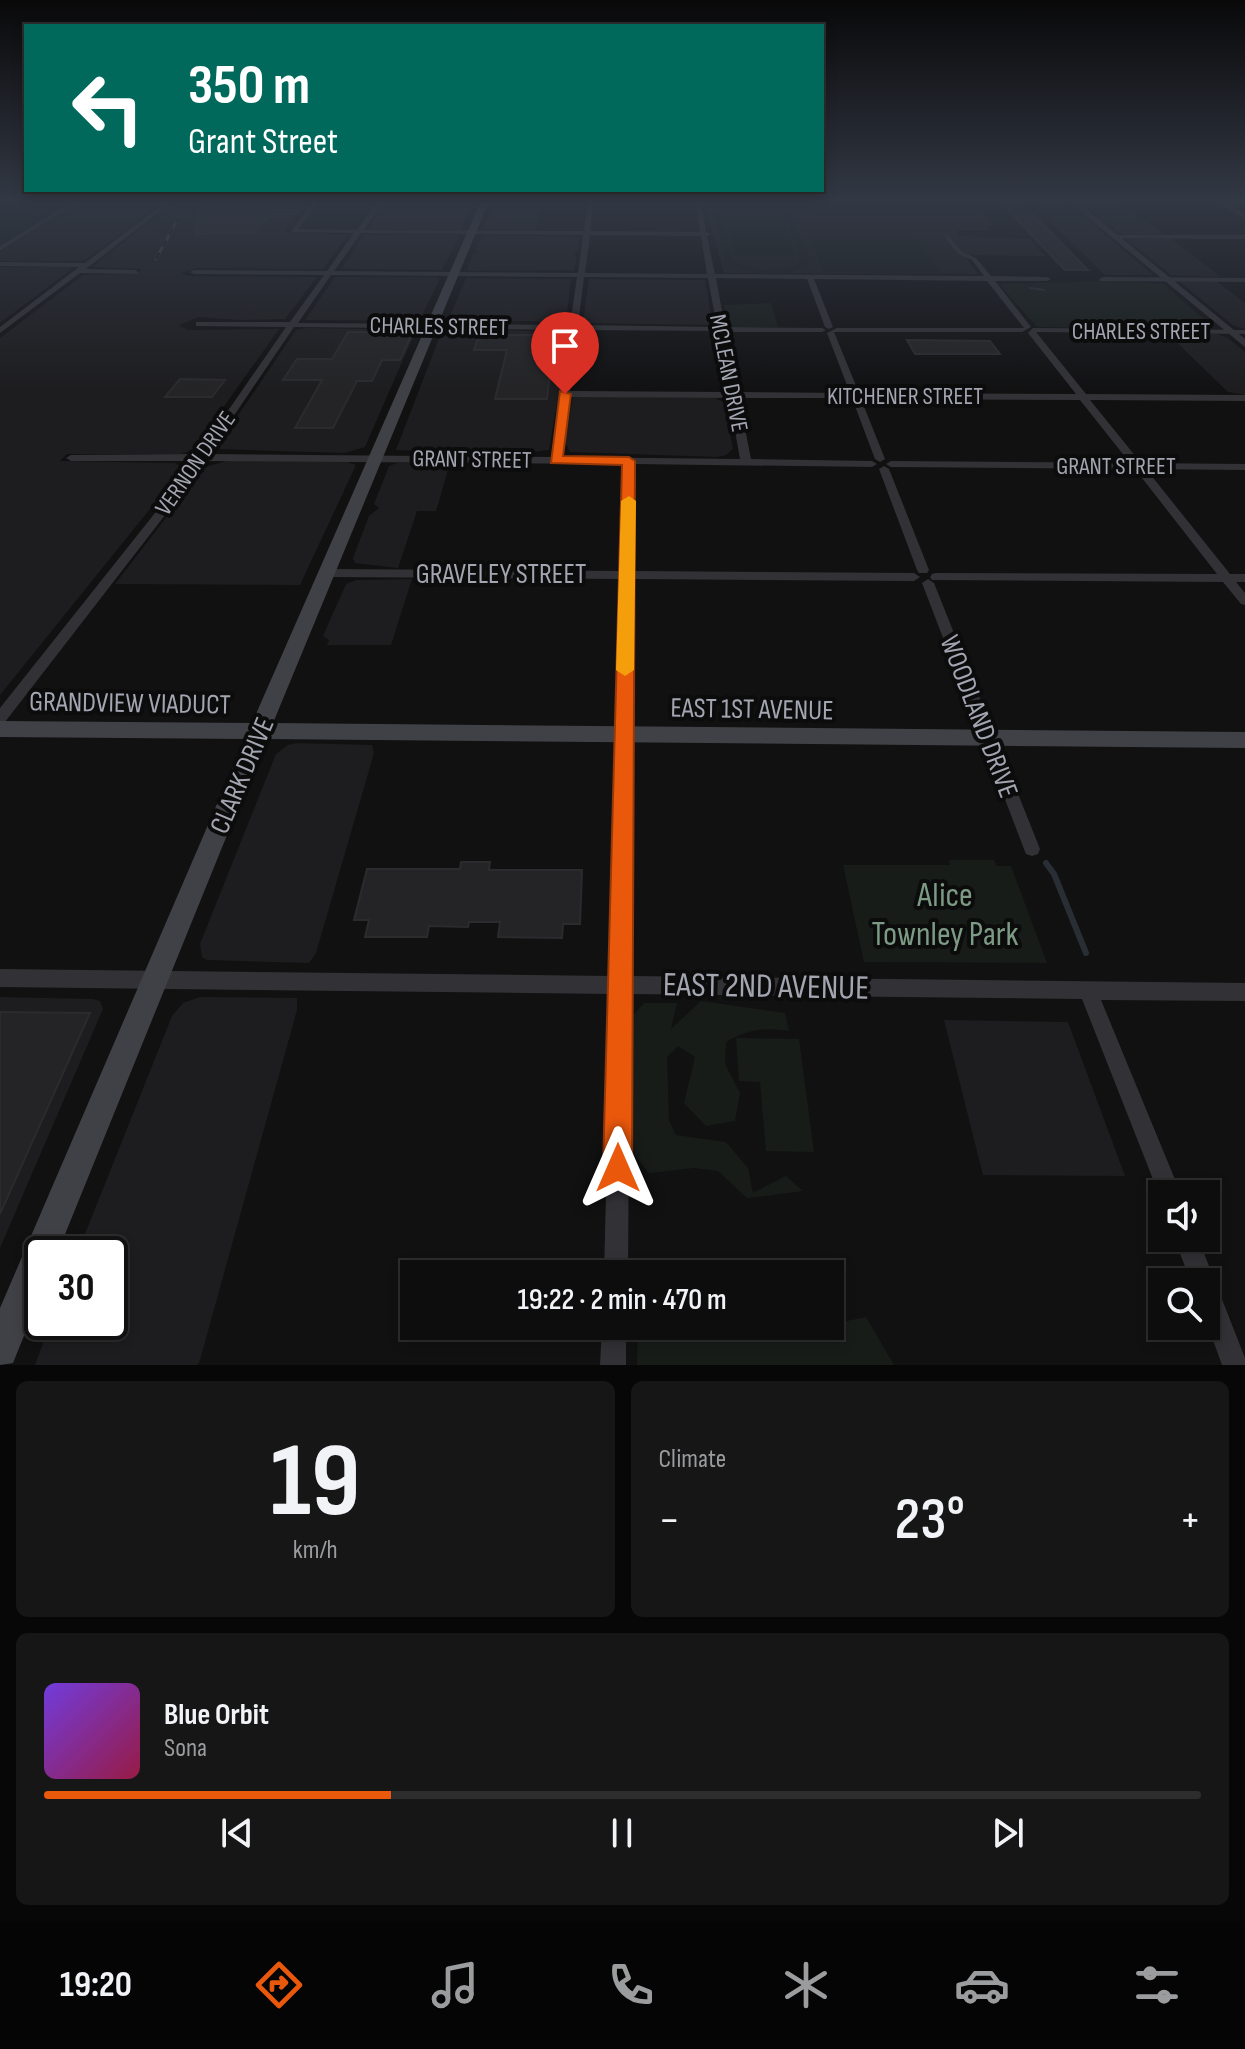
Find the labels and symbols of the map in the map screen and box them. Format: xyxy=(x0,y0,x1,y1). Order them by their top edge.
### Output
street label: CHARLES STREET xyxy=(369,311,509,342)
pin xyxy=(531,312,599,394)
street label: MCLEAN DRIVE xyxy=(703,312,754,434)
street label: CHARLES STREET xyxy=(1072,317,1211,346)
street label: KITCHENER STREET xyxy=(827,382,983,411)
street label: VERNON DRIVE xyxy=(149,406,242,521)
street label: GRANT STREET xyxy=(412,444,532,475)
street label: GRANT STREET xyxy=(1056,452,1176,481)
street label: GRAVELEY STREET xyxy=(416,558,586,591)
street label: WOODLAND DRIVE xyxy=(933,631,1025,802)
street label: GRANDVIEW VIADUCT xyxy=(29,685,231,722)
street label: EAST 1ST AVENUE xyxy=(670,692,834,727)
street label: CLARK DRIVE xyxy=(203,713,282,839)
park label: Alice Townley Park xyxy=(871,875,1019,955)
street label: EAST 2ND AVENUE xyxy=(662,964,869,1009)
position arrow xyxy=(576,1126,660,1210)
speed limit sign: 30 xyxy=(24,1236,128,1340)

